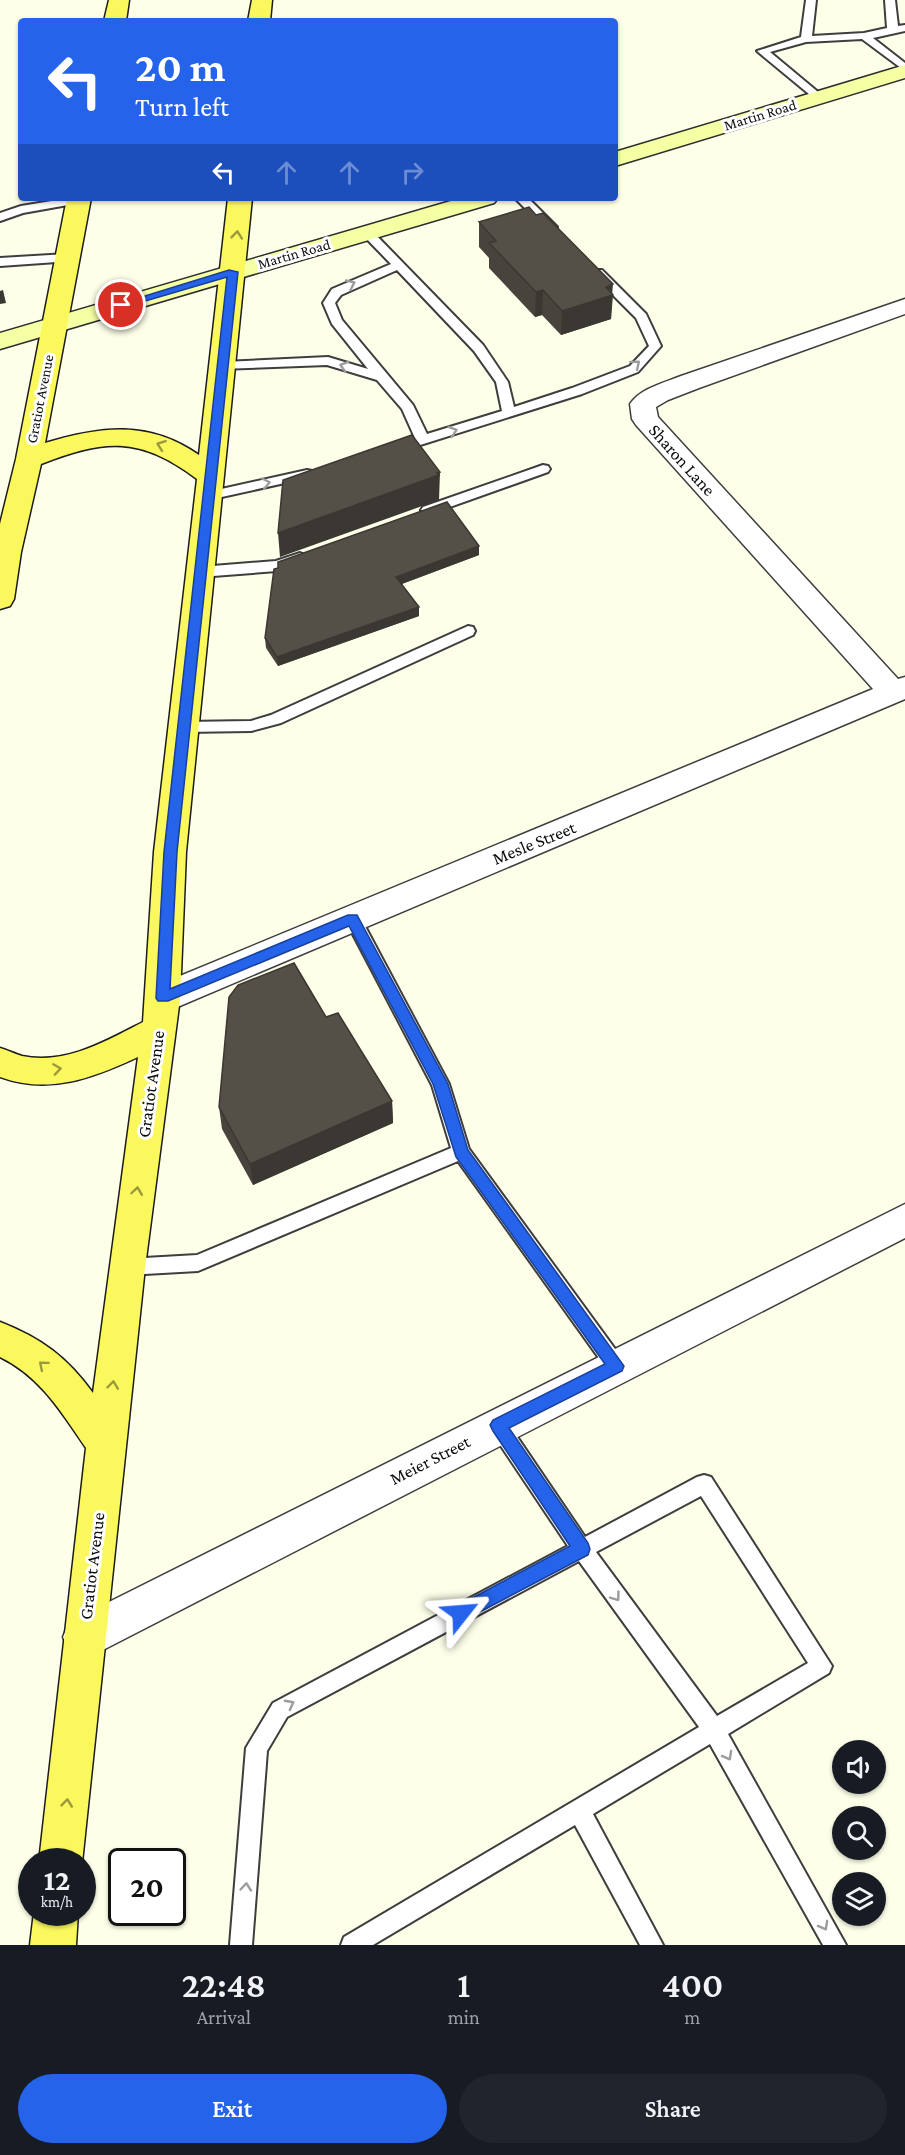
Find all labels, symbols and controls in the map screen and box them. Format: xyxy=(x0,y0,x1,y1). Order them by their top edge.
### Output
icon: left xyxy=(36,42,114,120)
text: 20 m xyxy=(135,43,226,90)
text: Turn left xyxy=(135,92,229,122)
street label: Martin Road xyxy=(722,96,798,134)
icon: left xyxy=(207,156,240,189)
icon: ahead xyxy=(270,156,303,189)
icon: ahead xyxy=(333,156,366,189)
icon: right xyxy=(396,156,429,189)
one-way arrow xyxy=(230,230,242,239)
street label: Martin Road xyxy=(256,236,332,272)
pin xyxy=(95,279,146,330)
one-way arrow xyxy=(345,280,356,292)
icon: arrive xyxy=(104,288,137,321)
street label: Gratiot Avenue xyxy=(24,353,56,445)
one-way arrow xyxy=(340,361,350,373)
one-way arrow xyxy=(629,361,640,372)
street label: Sharon Lane xyxy=(645,420,719,500)
one-way arrow xyxy=(447,426,458,438)
one-way arrow xyxy=(156,439,167,452)
one-way arrow xyxy=(260,477,270,490)
street label: Mesle Street xyxy=(489,817,580,869)
street label: Gratiot Avenue xyxy=(134,1029,168,1139)
one-way arrow xyxy=(52,1063,62,1075)
one-way arrow xyxy=(131,1187,143,1196)
one-way arrow xyxy=(39,1362,50,1373)
one-way arrow xyxy=(106,1380,119,1389)
street label: Meier Street xyxy=(387,1431,474,1489)
street label: Gratiot Avenue xyxy=(76,1511,109,1621)
position arrow xyxy=(429,1581,493,1645)
one-way arrow xyxy=(609,1590,620,1601)
one-way arrow xyxy=(284,1700,294,1711)
map controls xyxy=(832,1740,886,1926)
button: sound xyxy=(832,1740,886,1794)
one-way arrow xyxy=(721,1750,732,1760)
one-way arrow xyxy=(60,1799,73,1808)
button: search xyxy=(832,1806,886,1860)
speed limit sign: 20 xyxy=(108,1848,186,1926)
text: 12 xyxy=(44,1863,70,1896)
button: layers xyxy=(832,1872,886,1926)
one-way arrow xyxy=(239,1882,252,1891)
text: km/h xyxy=(41,1894,73,1910)
one-way arrow xyxy=(817,1920,828,1930)
text: 22:48 xyxy=(182,1965,266,2005)
text: 1 xyxy=(457,1965,470,2005)
text: 400 xyxy=(662,1965,723,2005)
text: Arrival xyxy=(197,2006,251,2028)
text: min xyxy=(448,2006,480,2028)
text: m xyxy=(684,2006,700,2028)
button: Exit xyxy=(18,2074,447,2143)
button: Share xyxy=(459,2074,887,2143)

